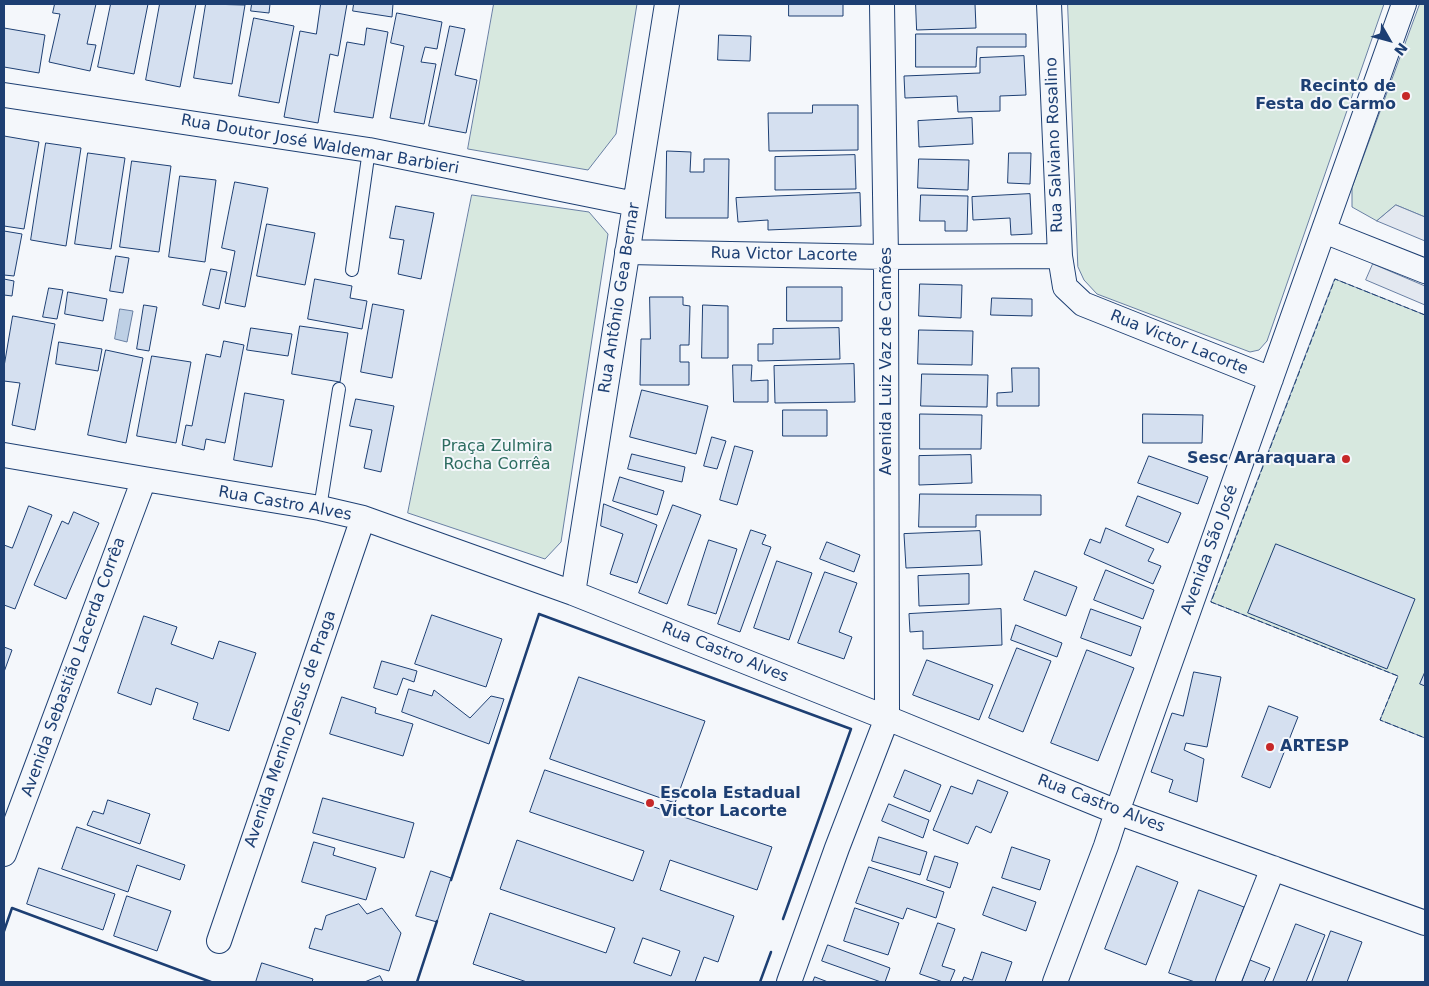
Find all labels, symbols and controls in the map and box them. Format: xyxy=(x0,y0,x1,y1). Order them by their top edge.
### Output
north arrow xyxy=(1364,15,1414,65)
text: N xyxy=(1391,40,1411,59)
street label: Rua Salviano Rosalino xyxy=(1042,57,1068,233)
place label: Recinto de Festa do Carmo xyxy=(1255,77,1396,115)
marker: Recinto de Festa do Carmo xyxy=(1400,90,1412,102)
street label: Rua Doutor José Waldemar Barbieri xyxy=(179,111,461,179)
street label: Rua Antônio Gea Bernar xyxy=(595,201,645,395)
street label: Rua Victor Lacorte xyxy=(710,244,858,266)
street label: Avenida Luiz Vaz de Camões xyxy=(877,247,897,475)
street label: Rua Victor Lacorte xyxy=(1107,307,1251,379)
park label: Praça Zulmira Rocha Corrêa xyxy=(441,437,553,475)
place label: Sesc Araraquara xyxy=(1187,449,1336,469)
marker: Sesc Araraquara xyxy=(1340,453,1352,465)
street label: Rua Castro Alves xyxy=(217,483,353,525)
street label: Avenida São José xyxy=(1178,483,1242,617)
street label: Avenida Sebastião Lacerda Corrêa xyxy=(18,535,130,799)
street label: Avenida Menino Jesus de Praga xyxy=(241,608,341,850)
street label: Rua Castro Alves xyxy=(659,619,791,687)
place label: ARTESP xyxy=(1280,737,1349,757)
marker: ARTESP xyxy=(1264,741,1276,753)
street label: Rua Castro Alves xyxy=(1034,771,1168,837)
place label: Escola Estadual Victor Lacorte xyxy=(660,784,801,822)
marker: Escola Estadual Victor Lacorte xyxy=(644,797,656,809)

